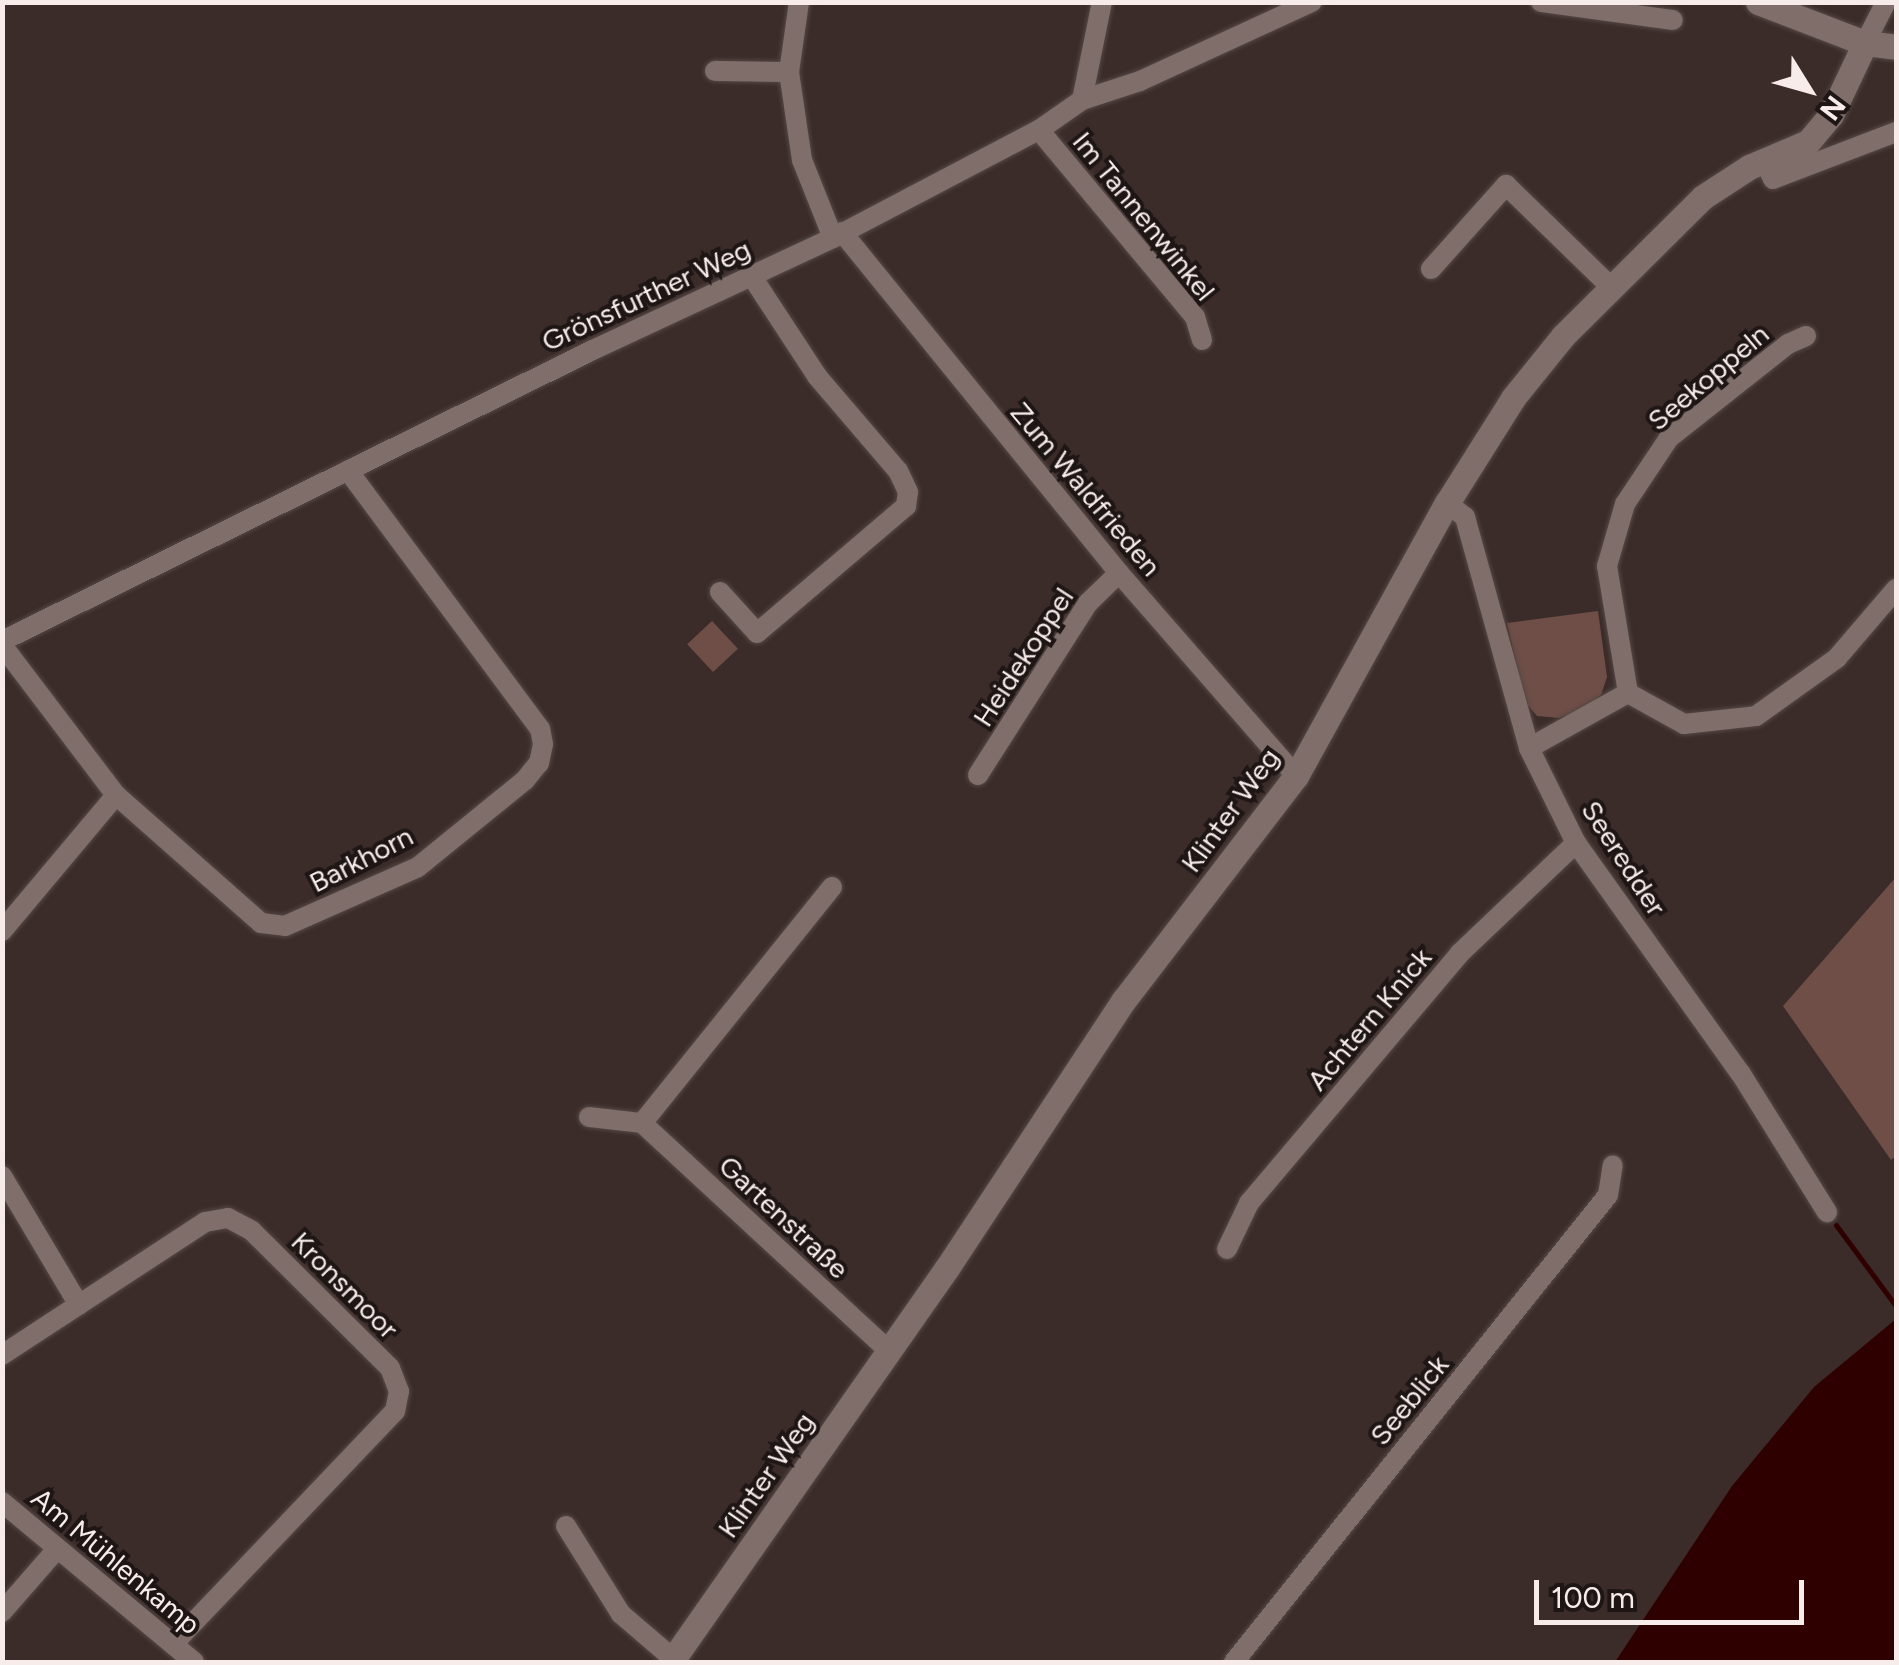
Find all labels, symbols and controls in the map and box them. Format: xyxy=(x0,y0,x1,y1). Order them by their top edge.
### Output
north arrow xyxy=(1759,40,1859,140)
text: N xyxy=(1813,89,1853,127)
street label: Im Tannenwinkel xyxy=(1066,125,1222,307)
street label: Grönsfurther Weg xyxy=(536,232,756,358)
street label: Seekoppeln xyxy=(1641,317,1775,437)
street label: Zum Waldfrieden xyxy=(1004,396,1168,582)
street label: Heidekoppel xyxy=(966,581,1080,733)
street label: Klinter Weg xyxy=(1174,741,1286,879)
street label: Seeredder xyxy=(1574,794,1674,922)
street label: Barkhorn xyxy=(304,819,418,899)
street label: Achtern Knick xyxy=(1300,941,1438,1097)
street label: Gartenstraße xyxy=(712,1148,856,1286)
street label: Kronsmoor xyxy=(285,1225,405,1345)
street label: Seeblick xyxy=(1363,1348,1455,1452)
street label: Klinter Weg xyxy=(711,1406,821,1544)
street label: Am Mühlenkamp xyxy=(25,1481,207,1641)
scale bar xyxy=(1539,1560,1809,1622)
text: 100 m xyxy=(1551,1579,1635,1616)

